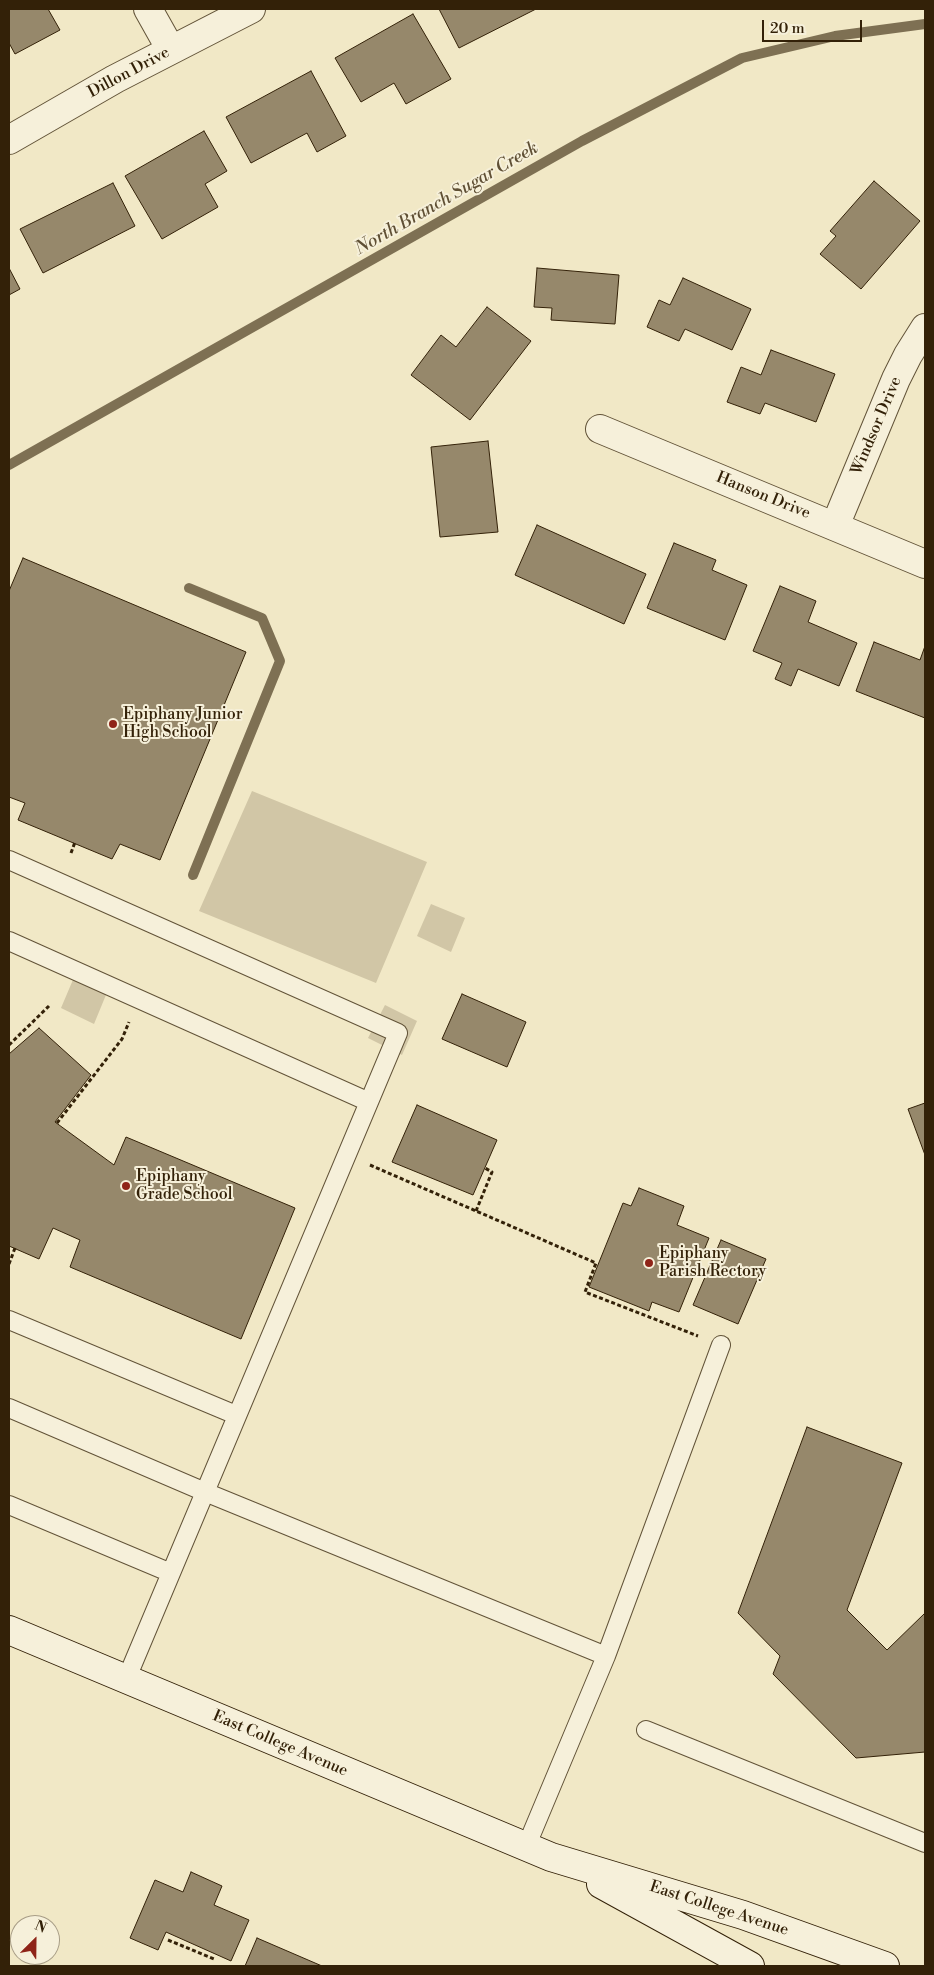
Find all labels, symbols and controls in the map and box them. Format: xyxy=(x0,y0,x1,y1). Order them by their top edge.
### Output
scale bar xyxy=(764,10,864,42)
text: 20 m xyxy=(770,19,805,38)
street label: Dillon Drive xyxy=(85,43,173,103)
water label: North Branch Sugar Creek xyxy=(351,138,543,260)
street label: Windsor Drive xyxy=(848,374,906,478)
street label: Hanson Drive xyxy=(713,468,813,524)
place label: Epiphany Junior High School xyxy=(123,705,243,743)
marker: Epiphany Junior High School xyxy=(107,718,119,730)
place label: Epiphany Grade School xyxy=(136,1167,233,1205)
marker: Epiphany Grade School xyxy=(120,1180,132,1192)
place label: Epiphany Parish Rectory xyxy=(659,1244,766,1282)
marker: Epiphany Parish Rectory xyxy=(643,1257,655,1269)
street label: East College Avenue xyxy=(210,1707,350,1781)
street label: East College Avenue xyxy=(647,1877,791,1941)
north arrow xyxy=(10,1915,60,1965)
text: N xyxy=(32,1917,49,1938)

